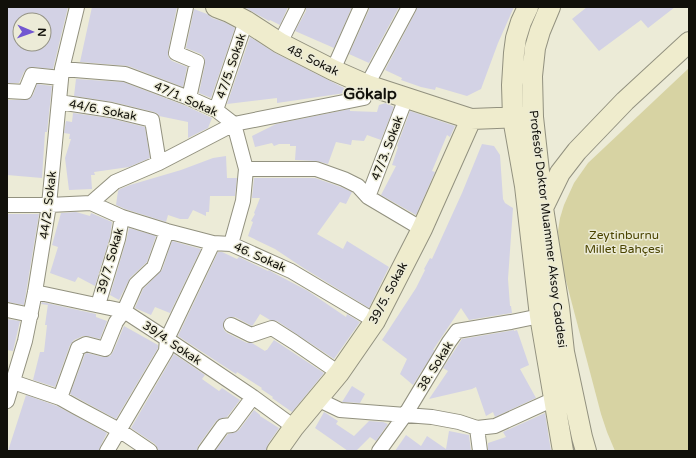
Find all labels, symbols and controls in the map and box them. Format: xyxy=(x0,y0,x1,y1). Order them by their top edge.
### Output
north arrow xyxy=(12,12,52,52)
text: N xyxy=(35,28,48,37)
street label: 47/5. Sokak xyxy=(213,31,249,100)
street label: 48. Sokak xyxy=(285,41,342,79)
street label: 47/1. Sokak xyxy=(152,79,220,119)
district label: Gökalp xyxy=(343,84,397,104)
street label: 44/6. Sokak xyxy=(68,97,138,123)
street label: Profesör Doktor Muammer Aksoy Caddesi xyxy=(526,109,570,349)
street label: 47/3. Sokak xyxy=(368,113,406,182)
street label: 44/2. Sokak xyxy=(37,170,59,240)
street label: 39/7. Sokak xyxy=(94,226,126,296)
park label: Zeytinburnu Millet Bahçesi xyxy=(584,228,664,256)
street label: 46. Sokak xyxy=(232,239,289,275)
street label: 39/5. Sokak xyxy=(366,259,410,326)
street label: 39/4. Sokak xyxy=(140,318,204,368)
street label: 38. Sokak xyxy=(414,338,456,393)

